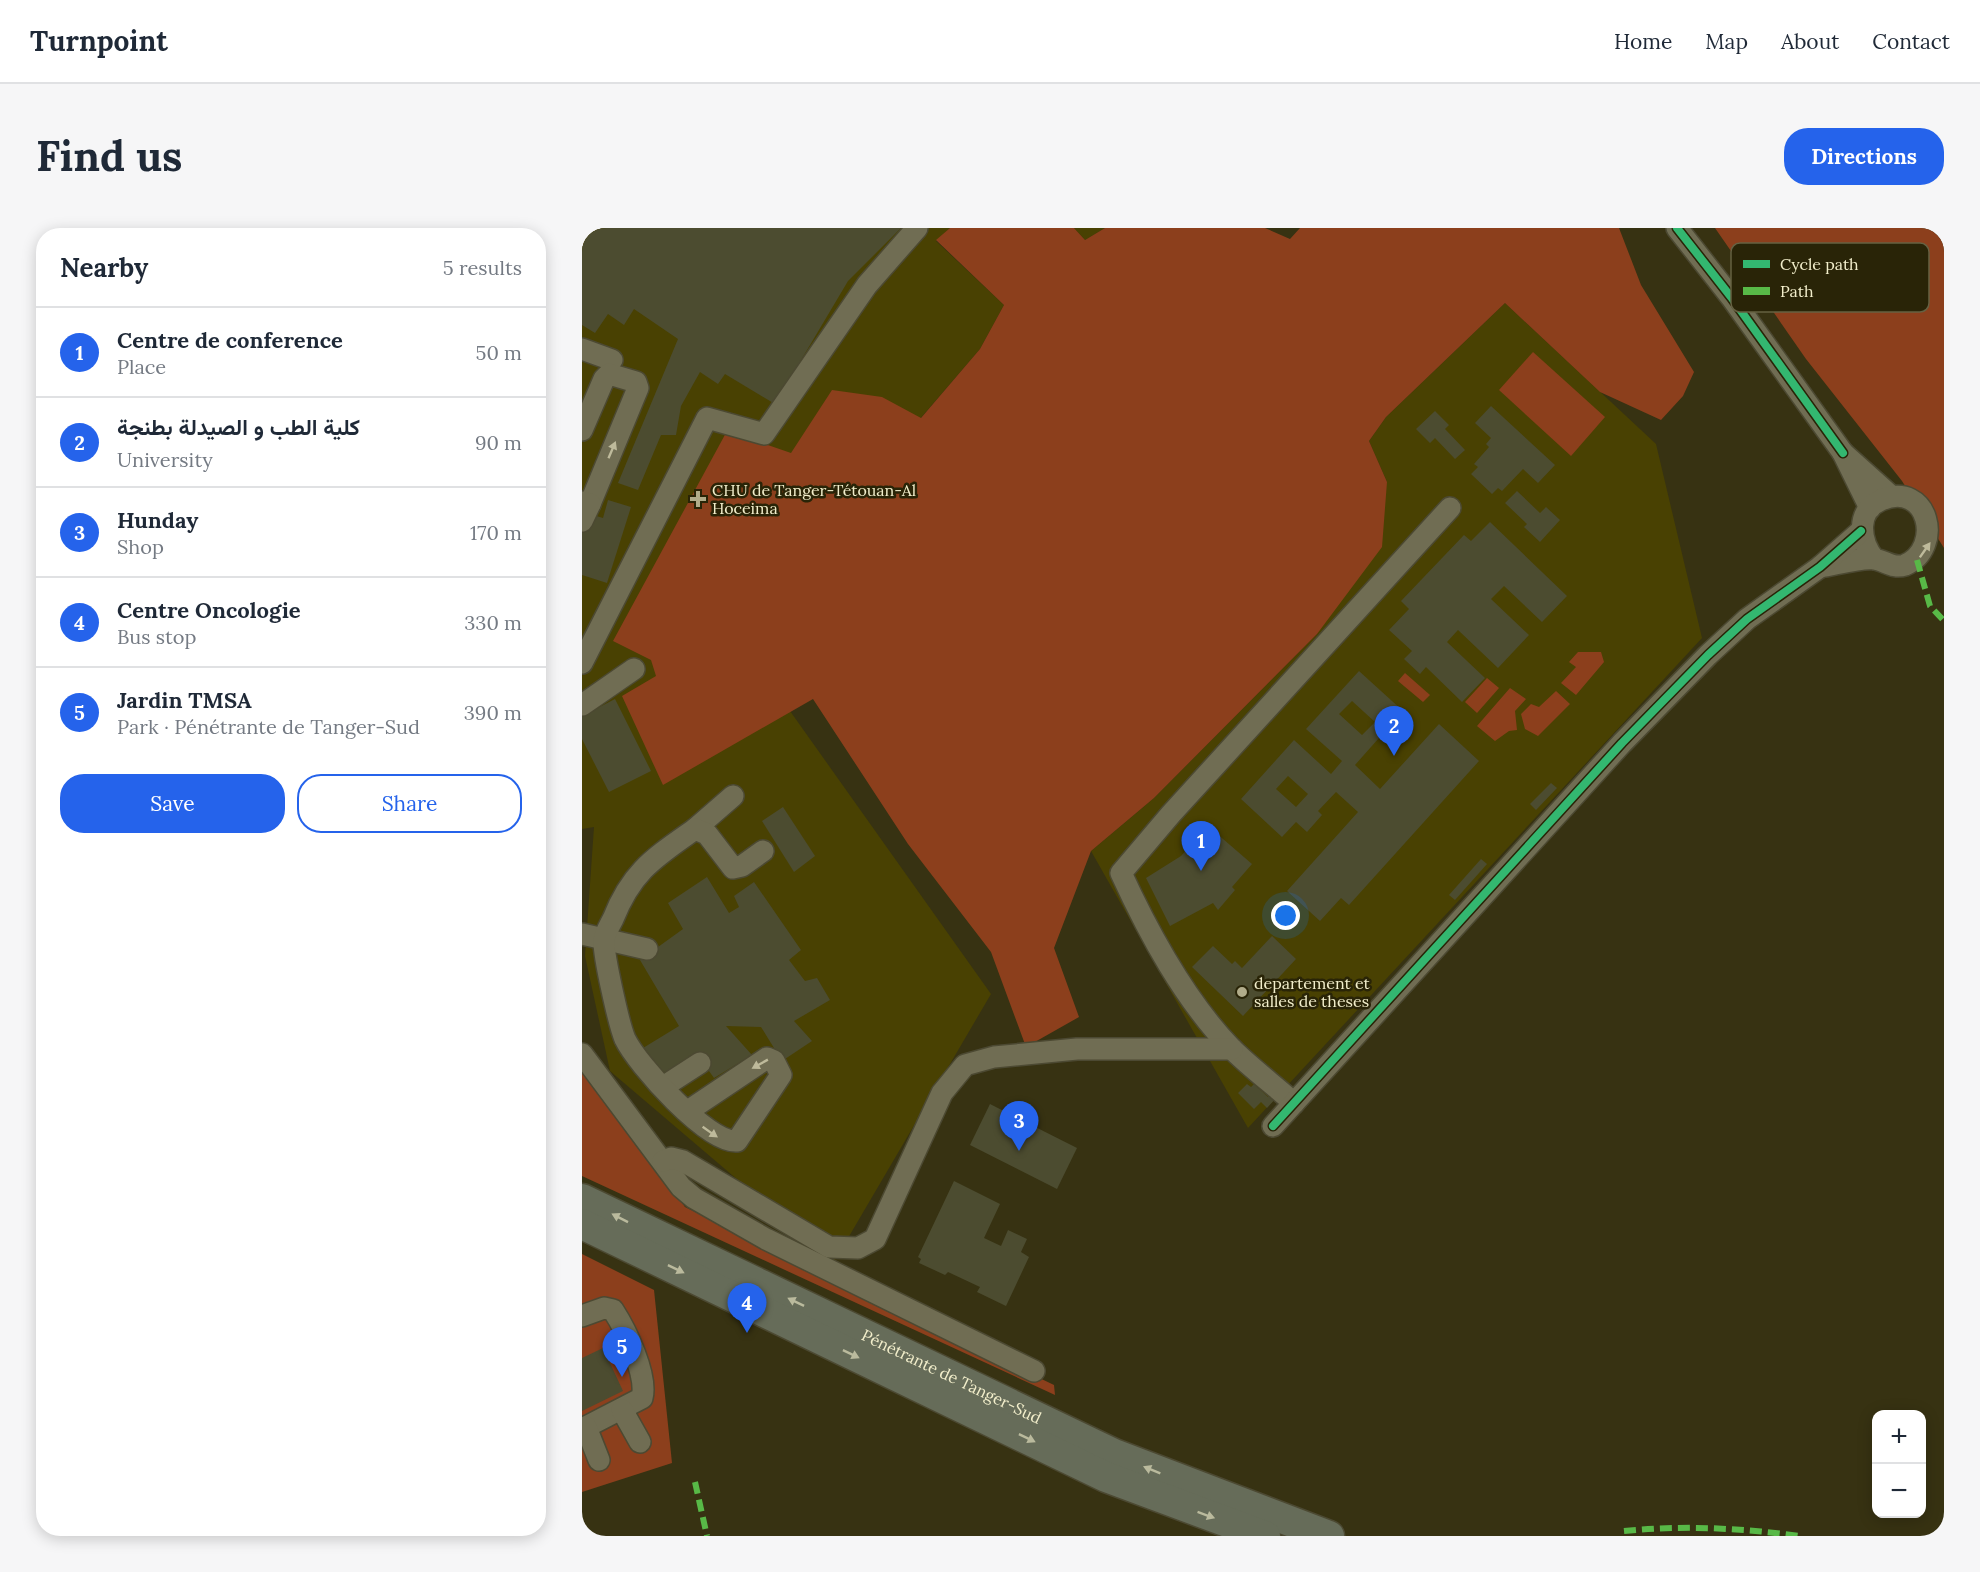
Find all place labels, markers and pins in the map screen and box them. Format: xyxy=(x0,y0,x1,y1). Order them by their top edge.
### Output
place label: CHU de Tanger-Tétouan-Al Hoceima xyxy=(712,480,916,518)
marker: CHU de Tanger-Tétouan-Al Hoceima xyxy=(689,490,707,508)
pin: 2 xyxy=(1374,706,1414,756)
pin: 1 xyxy=(1182,822,1220,871)
place label: departement et salles de theses xyxy=(1254,973,1370,1011)
marker: departement et salles de theses xyxy=(1235,985,1249,999)
pin: 3 xyxy=(1000,1102,1038,1151)
pin: 4 xyxy=(728,1284,766,1333)
pin: 5 xyxy=(602,1328,642,1377)

